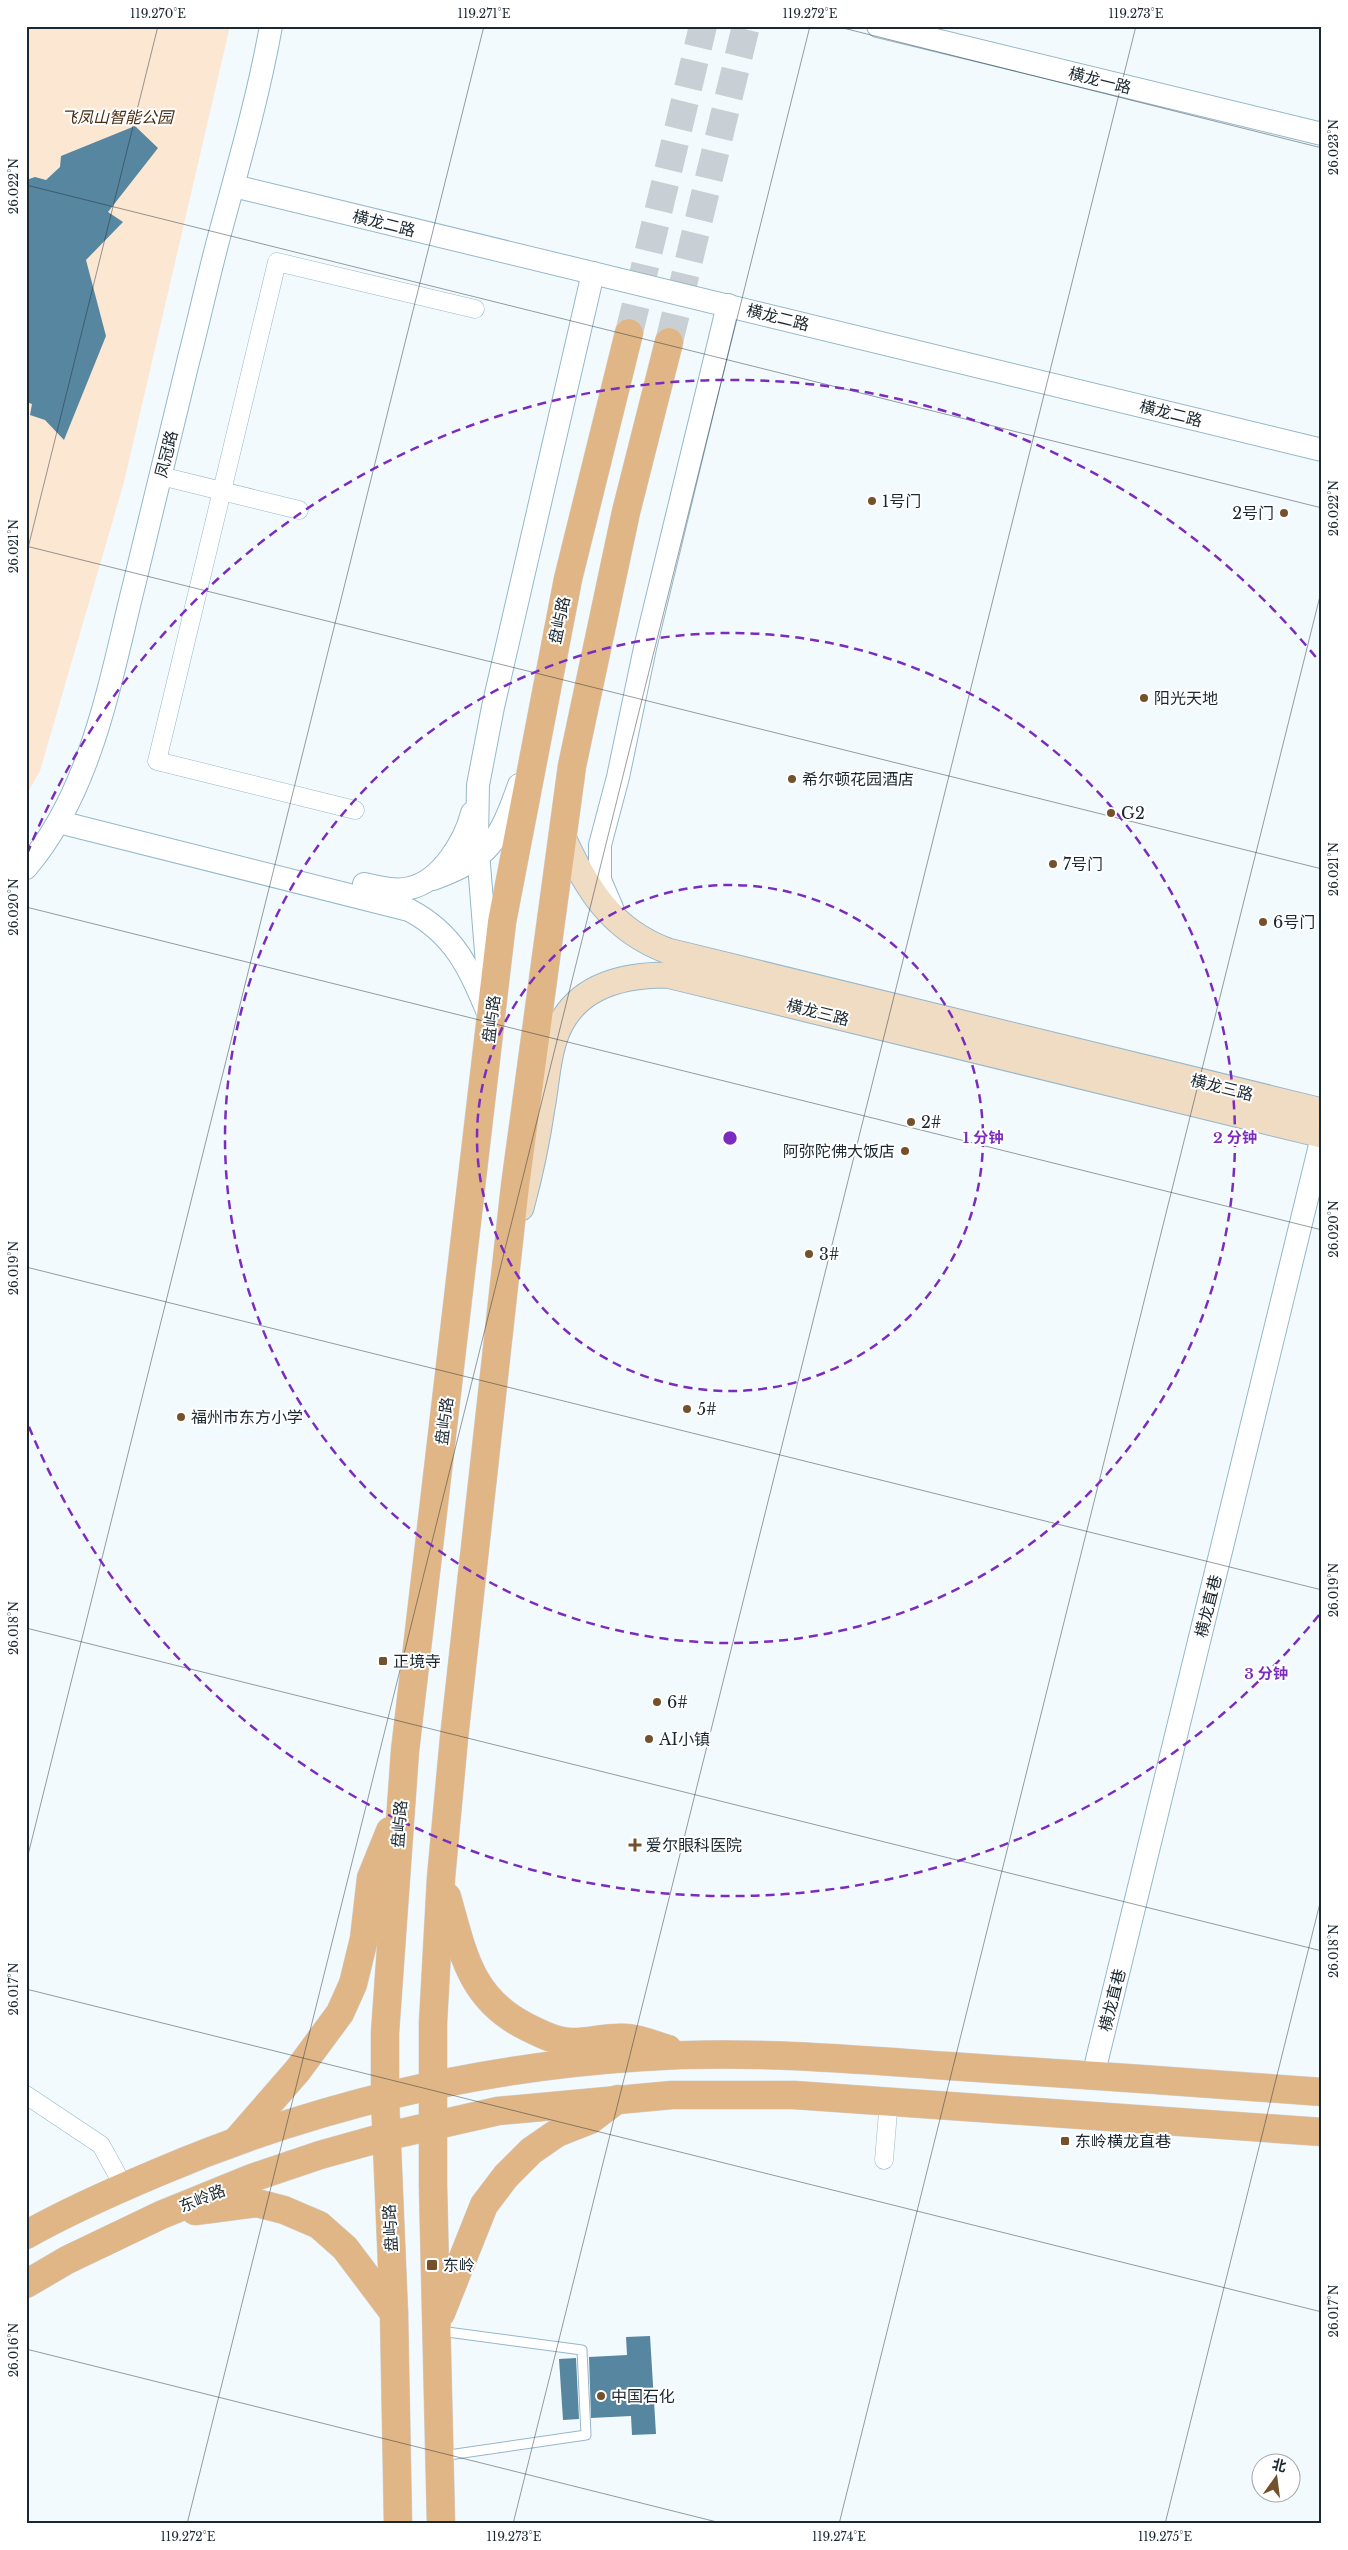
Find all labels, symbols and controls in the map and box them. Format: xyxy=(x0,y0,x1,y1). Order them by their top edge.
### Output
text: 119.270°E xyxy=(130,6,186,21)
text: 119.271°E xyxy=(458,6,511,21)
text: 119.272°E xyxy=(783,6,838,21)
text: 119.273°E xyxy=(1109,6,1164,21)
street label: 横龙一路 xyxy=(1067,63,1133,97)
park label: 飞凤山智能公园 xyxy=(61,107,175,127)
text: 26.023°N xyxy=(1326,119,1341,175)
text: 26.022°N xyxy=(6,158,21,214)
street label: 横龙二路 xyxy=(351,206,417,240)
street label: 横龙二路 xyxy=(745,300,811,334)
street label: 横龙二路 xyxy=(1138,396,1204,430)
street label: 凤冠路 xyxy=(150,428,182,480)
text: 26.022°N xyxy=(1326,480,1341,536)
place label: 1号门 xyxy=(882,491,921,511)
marker: 1号门 xyxy=(866,495,878,507)
place label: 2号门 xyxy=(1232,503,1274,523)
marker: 2号门 xyxy=(1278,507,1290,519)
text: 26.021°N xyxy=(6,519,21,573)
street label: 盘屿路 xyxy=(544,594,574,646)
place label: 阳光天地 xyxy=(1154,688,1218,708)
marker: 阳光天地 xyxy=(1138,692,1150,704)
place label: 希尔顿花园酒店 xyxy=(802,769,914,789)
marker: 希尔顿花园酒店 xyxy=(786,773,798,785)
place label: G2 xyxy=(1121,803,1145,823)
marker: G2 xyxy=(1105,807,1117,819)
text: 26.021°N xyxy=(1326,842,1341,896)
place label: 7号门 xyxy=(1063,854,1103,874)
marker: 7号门 xyxy=(1047,858,1059,870)
text: 26.020°N xyxy=(6,878,21,936)
place label: 6号门 xyxy=(1273,912,1315,932)
marker: 6号门 xyxy=(1257,916,1269,928)
street label: 盘屿路 xyxy=(478,994,504,1044)
street label: 横龙三路 xyxy=(785,995,851,1029)
street label: 横龙三路 xyxy=(1189,1070,1255,1104)
place label: 2# xyxy=(921,1112,942,1132)
marker: 2# xyxy=(905,1116,917,1128)
text: 1 分钟 xyxy=(963,1128,1003,1147)
text: 2 分钟 xyxy=(1213,1128,1257,1147)
centre of rings xyxy=(721,1129,739,1147)
place label: 阿弥陀佛大饭店 xyxy=(783,1141,895,1161)
marker: 阿弥陀佛大饭店 xyxy=(899,1145,911,1157)
text: 26.020°N xyxy=(1326,1200,1341,1258)
text: 26.019°N xyxy=(6,1241,21,1295)
place label: 3# xyxy=(819,1244,840,1264)
marker: 3# xyxy=(803,1248,815,1260)
street label: 盘屿路 xyxy=(431,1396,457,1446)
place label: 5# xyxy=(697,1399,717,1419)
marker: 5# xyxy=(681,1403,693,1415)
place label: 福州市东方小学 xyxy=(191,1407,303,1427)
marker: 福州市东方小学 xyxy=(175,1411,187,1423)
text: 26.019°N xyxy=(1326,1563,1341,1617)
street label: 横龙直巷 xyxy=(1191,1573,1225,1639)
text: 26.018°N xyxy=(6,1601,21,1655)
place label: 正境寺 xyxy=(393,1651,441,1671)
marker: 正境寺 xyxy=(377,1655,389,1667)
text: 3 分钟 xyxy=(1244,1664,1288,1683)
place label: 6# xyxy=(667,1692,688,1712)
marker: 6# xyxy=(651,1696,663,1708)
place label: AI小镇 xyxy=(658,1729,710,1749)
marker: AI小镇 xyxy=(643,1733,655,1745)
street label: 盘屿路 xyxy=(387,1799,411,1849)
place label: 爱尔眼科医院 xyxy=(646,1835,742,1855)
marker: 爱尔眼科医院 xyxy=(628,1838,642,1852)
text: 26.018°N xyxy=(1326,1924,1341,1978)
text: 26.017°N xyxy=(6,1962,21,2015)
street label: 横龙直巷 xyxy=(1095,1967,1129,2033)
place label: 东岭横龙直巷 xyxy=(1075,2131,1171,2151)
marker: 东岭横龙直巷 xyxy=(1059,2135,1071,2147)
street label: 东岭路 xyxy=(176,2180,228,2216)
street label: 盘屿路 xyxy=(379,2204,401,2252)
place label: 东岭 xyxy=(443,2255,475,2275)
marker: 东岭 xyxy=(425,2258,439,2272)
text: 26.017°N xyxy=(1326,2284,1341,2337)
text: 26.016°N xyxy=(6,2323,21,2377)
place label: 中国石化 xyxy=(611,2386,675,2406)
marker: 中国石化 xyxy=(595,2390,607,2402)
north arrow xyxy=(1250,2452,1300,2502)
text: 北 xyxy=(1270,2455,1288,2476)
text: 119.272°E xyxy=(161,2529,216,2544)
text: 119.273°E xyxy=(487,2529,542,2544)
text: 119.274°E xyxy=(812,2529,866,2544)
text: 119.275°E xyxy=(1138,2529,1192,2544)

